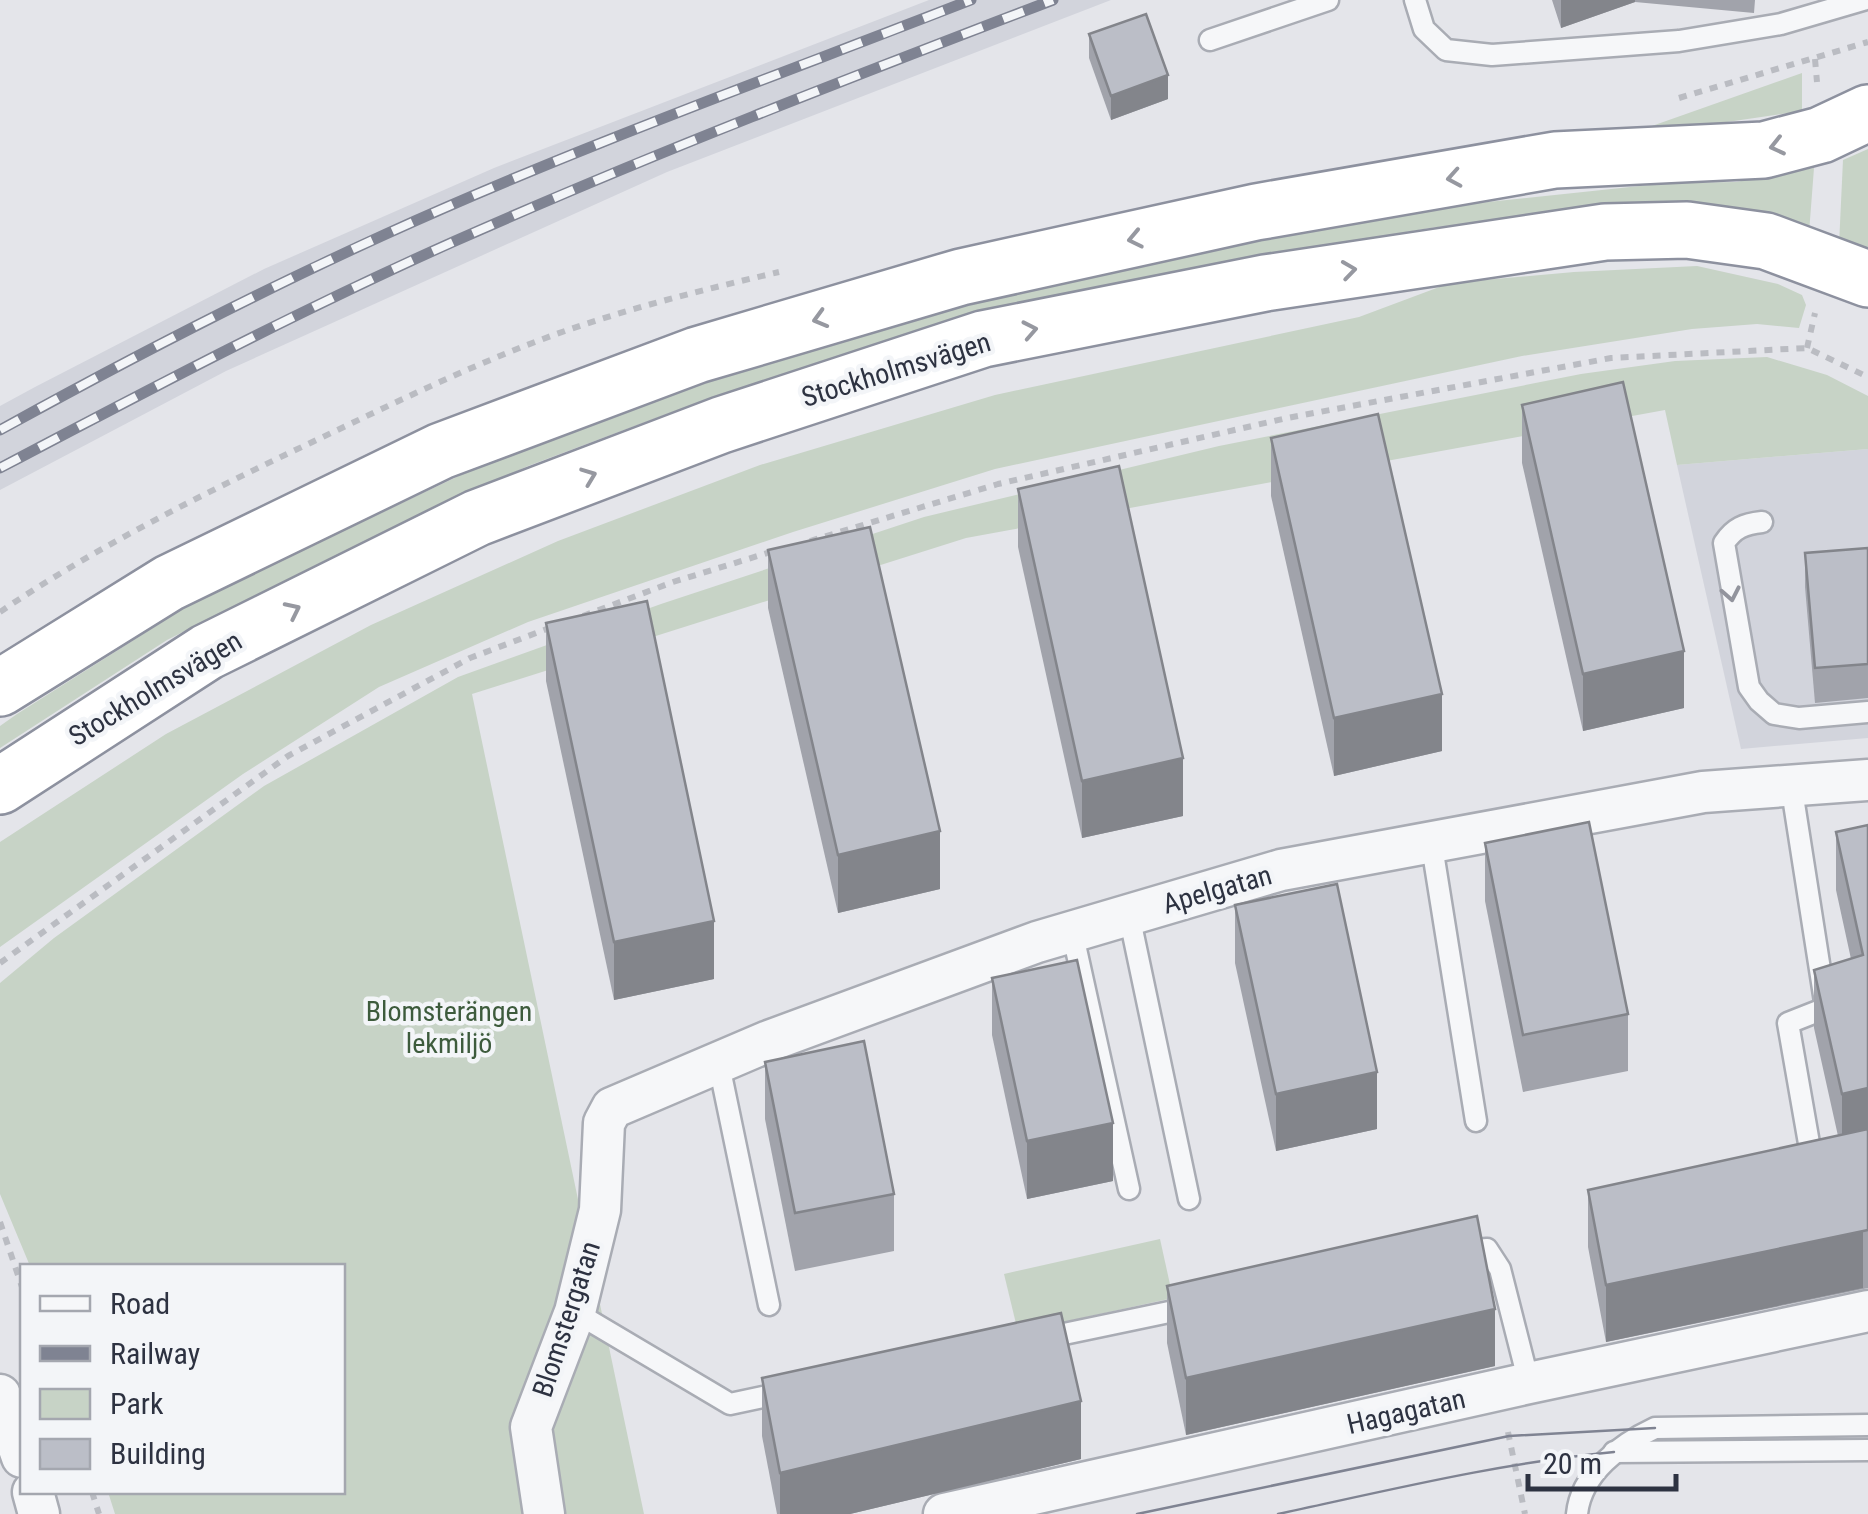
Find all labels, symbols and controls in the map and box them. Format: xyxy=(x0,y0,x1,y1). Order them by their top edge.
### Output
one-way arrow xyxy=(1769,134,1786,155)
one-way arrow xyxy=(1446,167,1462,188)
one-way arrow xyxy=(1127,227,1144,248)
one-way arrow xyxy=(1341,261,1357,282)
one-way arrow xyxy=(812,307,829,328)
one-way arrow xyxy=(1021,320,1038,341)
street label: Stockholmsvägen xyxy=(798,325,995,414)
one-way arrow xyxy=(579,467,596,488)
one-way arrow xyxy=(1720,586,1741,602)
one-way arrow xyxy=(282,603,300,622)
street label: Stockholmsvägen xyxy=(63,624,248,753)
street label: Apelgatan xyxy=(1159,858,1276,921)
park label: Blomsterängen lekmiljö xyxy=(366,995,532,1060)
street label: Blomstergatan xyxy=(526,1237,607,1401)
legend xyxy=(20,1264,345,1494)
text: Road xyxy=(110,1286,170,1321)
text: Railway xyxy=(110,1336,200,1371)
street label: Hagagatan xyxy=(1344,1382,1469,1441)
text: Park xyxy=(110,1386,164,1421)
scale bar xyxy=(1528,1429,1676,1491)
text: Building xyxy=(110,1436,206,1471)
text: 20 m xyxy=(1543,1446,1602,1481)

